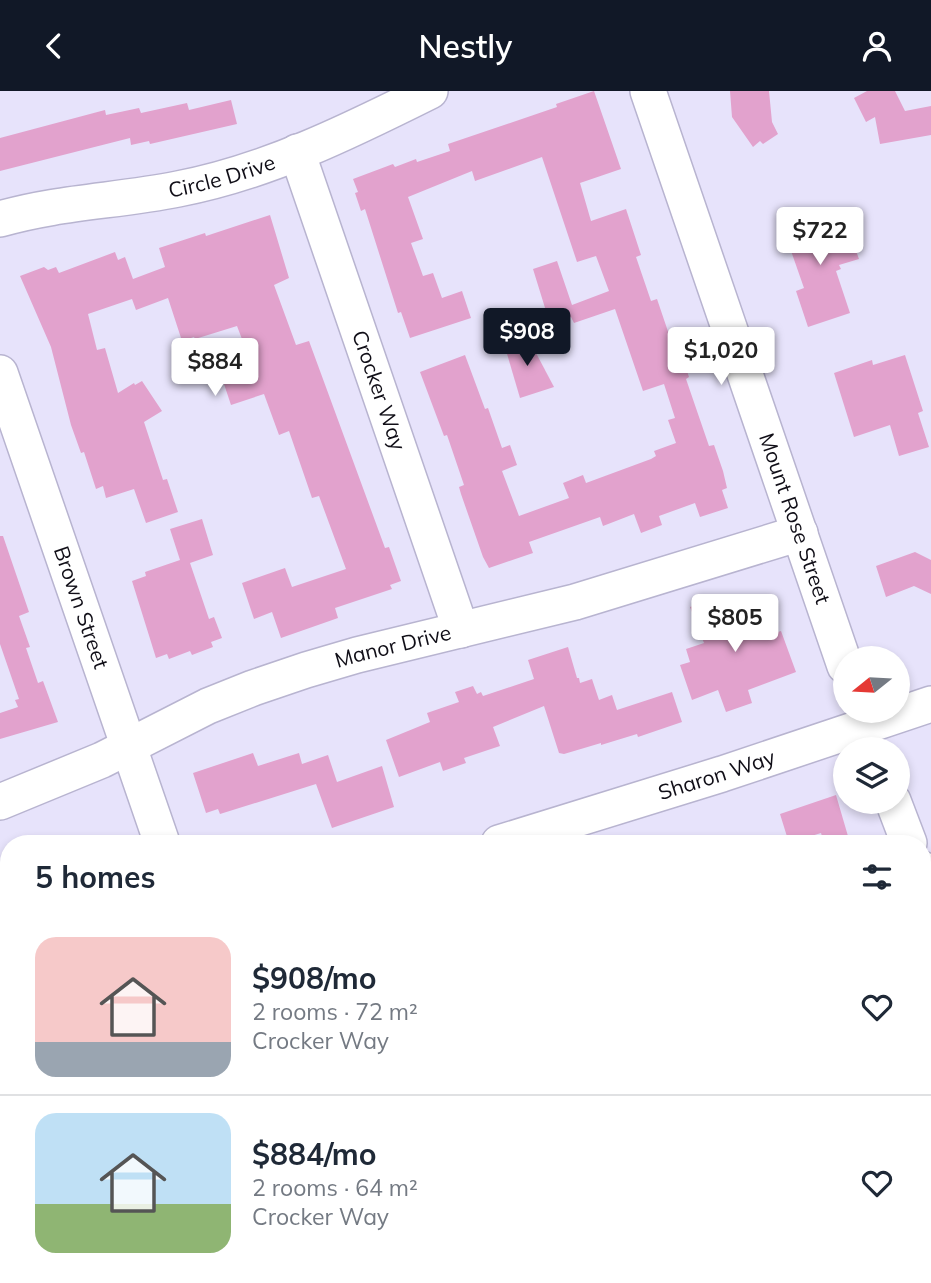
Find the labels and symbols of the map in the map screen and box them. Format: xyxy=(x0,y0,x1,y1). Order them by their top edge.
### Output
street label: Circle Drive xyxy=(166,148,278,203)
pin: $722 xyxy=(779,207,861,267)
pin: $908 xyxy=(486,309,568,368)
street label: Crocker Way xyxy=(347,327,412,453)
pin: $1,020 xyxy=(664,327,778,387)
pin: $884 xyxy=(174,338,256,398)
street label: Mount Rose Street xyxy=(754,429,837,607)
street label: Brown Street xyxy=(49,542,115,672)
pin: $805 xyxy=(694,595,776,654)
street label: Manor Drive xyxy=(332,619,454,673)
north arrow xyxy=(833,646,910,723)
street label: Sharon Way xyxy=(655,743,778,805)

